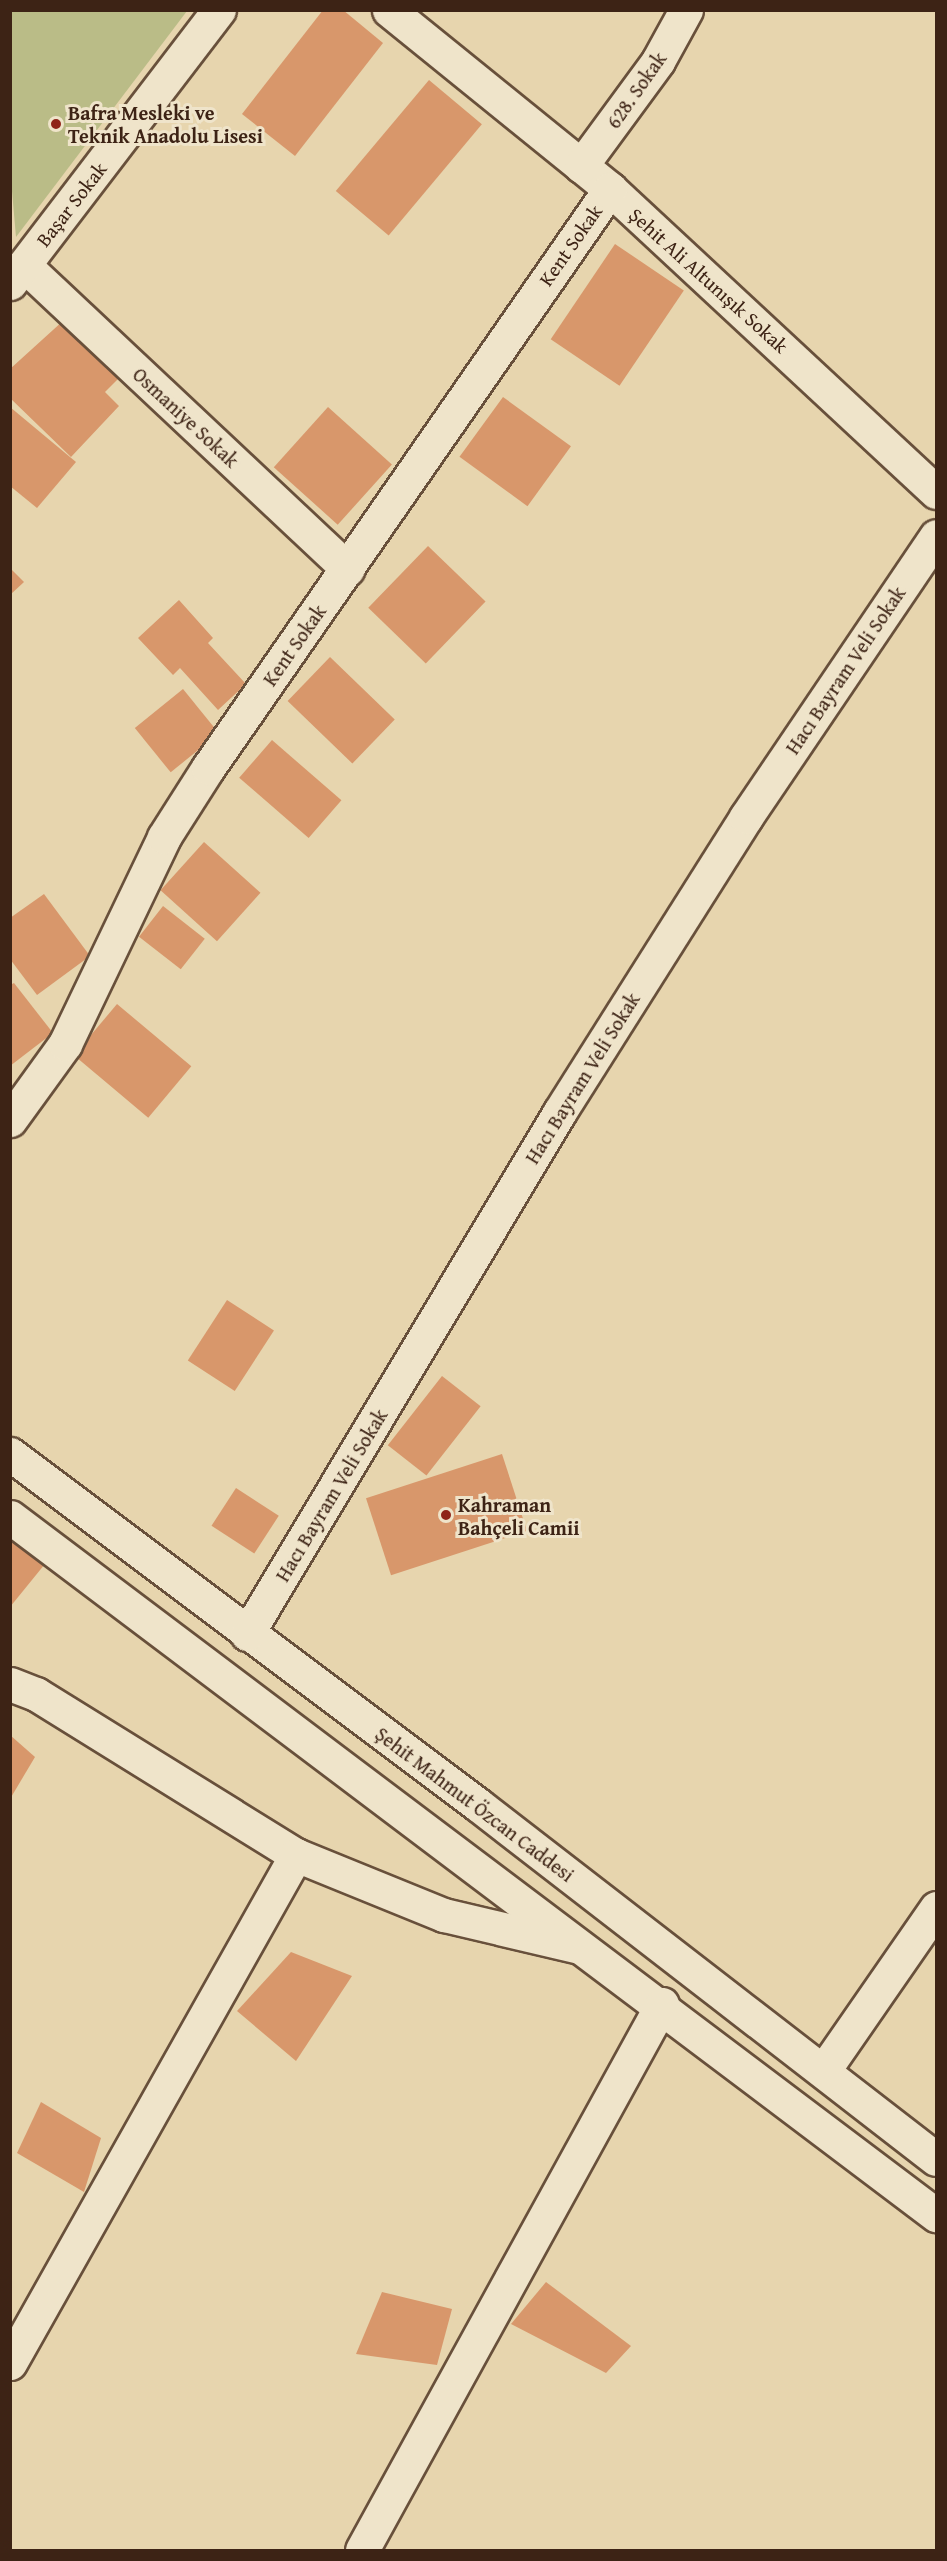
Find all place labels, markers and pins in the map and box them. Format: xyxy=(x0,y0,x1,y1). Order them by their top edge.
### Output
place label: Bafra Mesleki ve Teknik Anadolu Lisesi xyxy=(68,100,263,147)
marker: Bafra Mesleki ve Teknik Anadolu Lisesi xyxy=(49,117,63,131)
place label: Kahraman Bahçeli Camii xyxy=(458,1492,579,1539)
marker: Kahraman Bahçeli Camii xyxy=(439,1508,453,1522)

